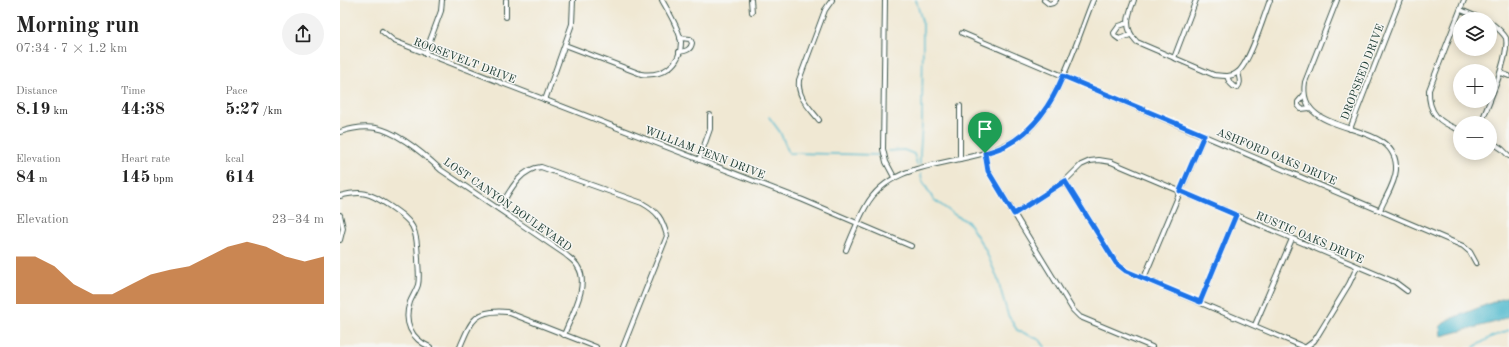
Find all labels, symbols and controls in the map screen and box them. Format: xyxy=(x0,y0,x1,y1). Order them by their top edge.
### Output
map controls xyxy=(1453,12,1497,160)
button: layers xyxy=(1453,12,1497,56)
button: share xyxy=(282,13,324,55)
text: Morning run xyxy=(16,15,139,37)
street label: DROPSEED DRIVE xyxy=(1340,23,1387,122)
street label: ROOSEVELT DRIVE xyxy=(412,37,517,86)
text: 07:34 · 7 × 1.2 km xyxy=(16,42,127,55)
button: + xyxy=(1453,64,1497,108)
text: Distance xyxy=(16,86,57,97)
text: Time xyxy=(121,86,145,97)
text: Pace xyxy=(225,86,248,97)
text: 8.19 xyxy=(16,101,50,118)
text: 44:38 xyxy=(121,101,165,118)
text: 5:27 xyxy=(225,101,260,118)
text: km xyxy=(50,106,68,117)
text: /km xyxy=(260,106,282,117)
pin xyxy=(968,112,1002,153)
button: − xyxy=(1453,116,1497,160)
icon: arrive xyxy=(974,118,996,140)
street label: WILLIAM PENN DRIVE xyxy=(643,125,766,181)
street label: ASHFORD OAKS DRIVE xyxy=(1215,127,1338,188)
text: Elevation xyxy=(16,154,61,165)
text: Heart rate xyxy=(121,154,170,165)
text: kcal xyxy=(225,154,244,165)
street label: LOST CANYON BOULEVARD xyxy=(441,157,574,254)
text: 84 xyxy=(16,169,36,186)
text: 145 xyxy=(121,169,150,186)
text: 614 xyxy=(225,169,255,186)
text: m xyxy=(36,174,48,185)
text: bpm xyxy=(150,174,173,185)
street label: RUSTIC OAKS DRIVE xyxy=(1254,211,1365,266)
text: Elevation xyxy=(16,213,69,226)
text: 23–34 m xyxy=(272,213,324,226)

